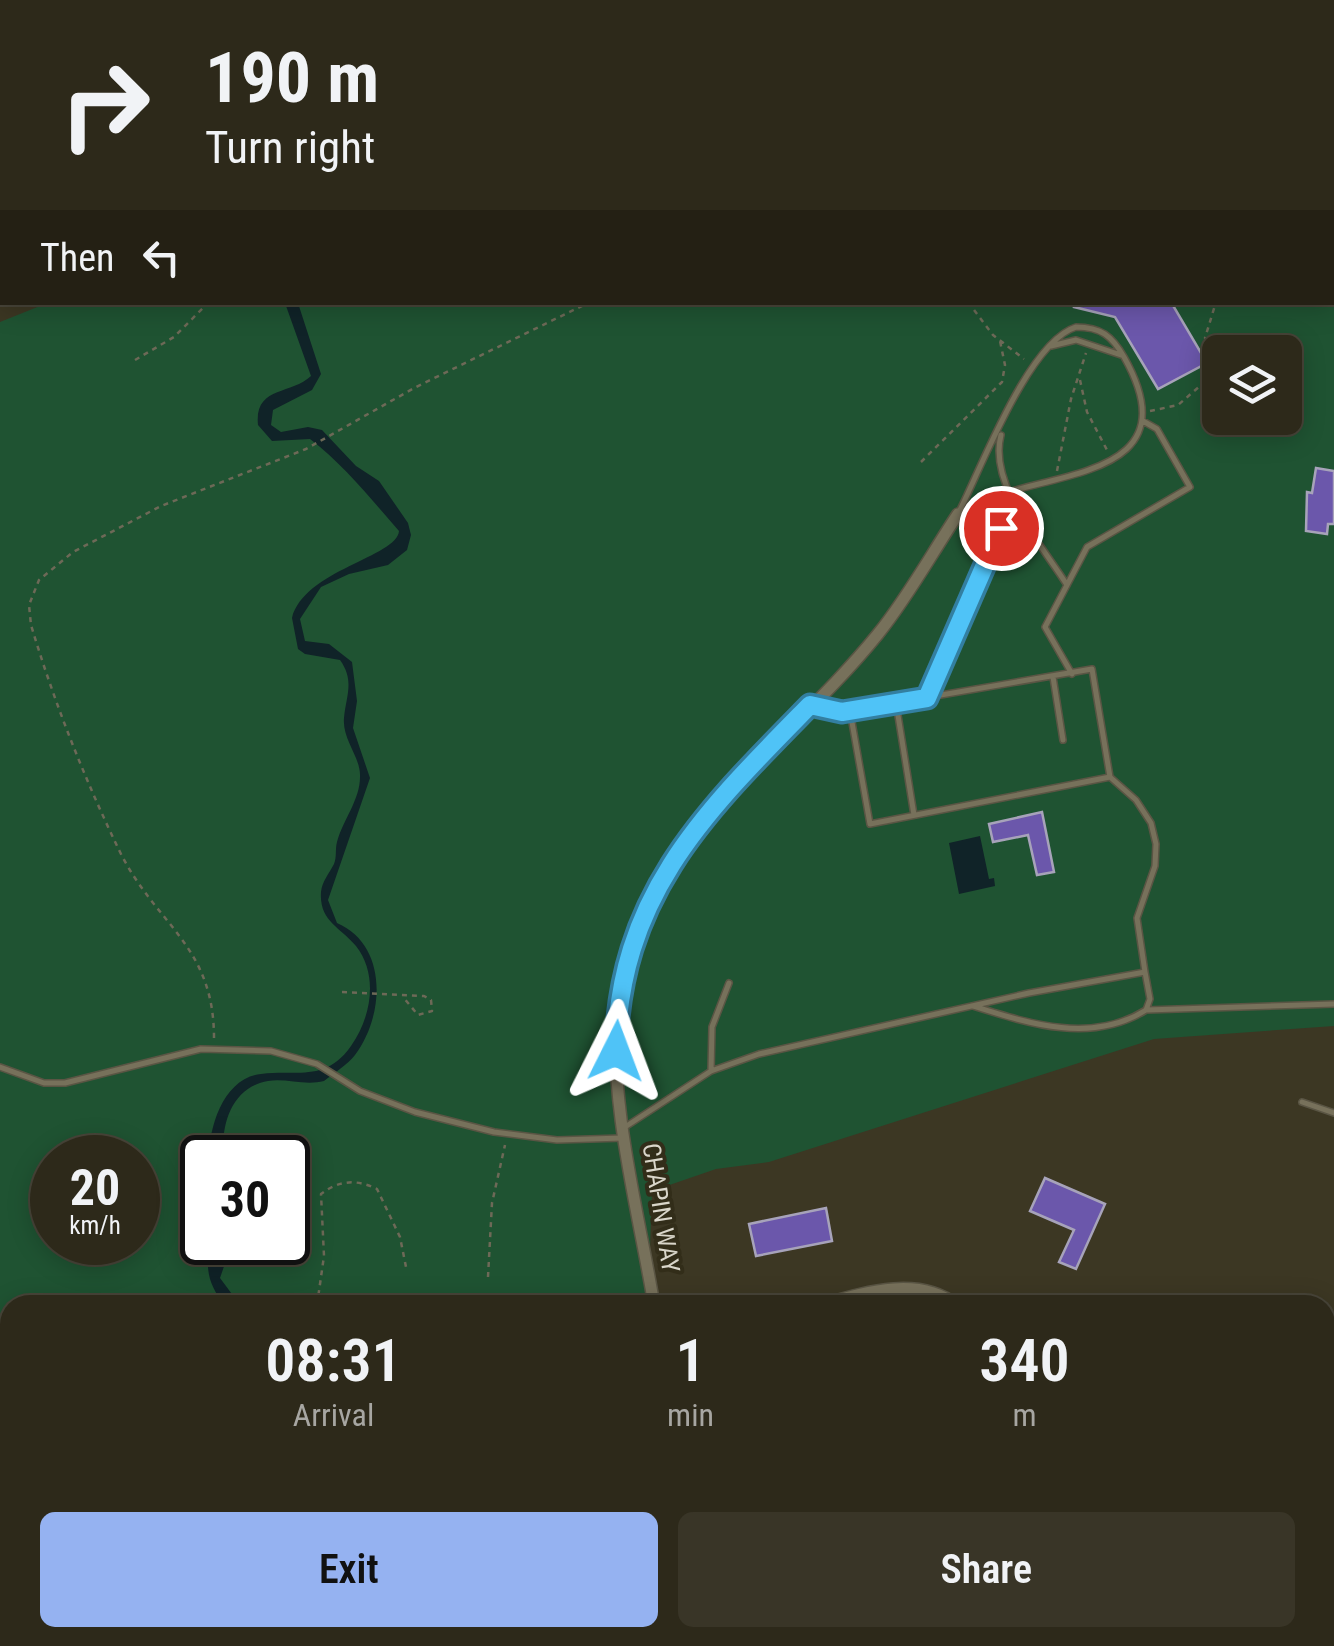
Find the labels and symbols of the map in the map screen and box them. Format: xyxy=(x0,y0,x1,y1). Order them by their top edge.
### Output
pin xyxy=(959,486,1044,571)
position arrow xyxy=(564,999,668,1103)
speed limit sign: 30 xyxy=(180,1135,310,1265)
street label: CHAPIN WAY xyxy=(636,1141,686,1275)

